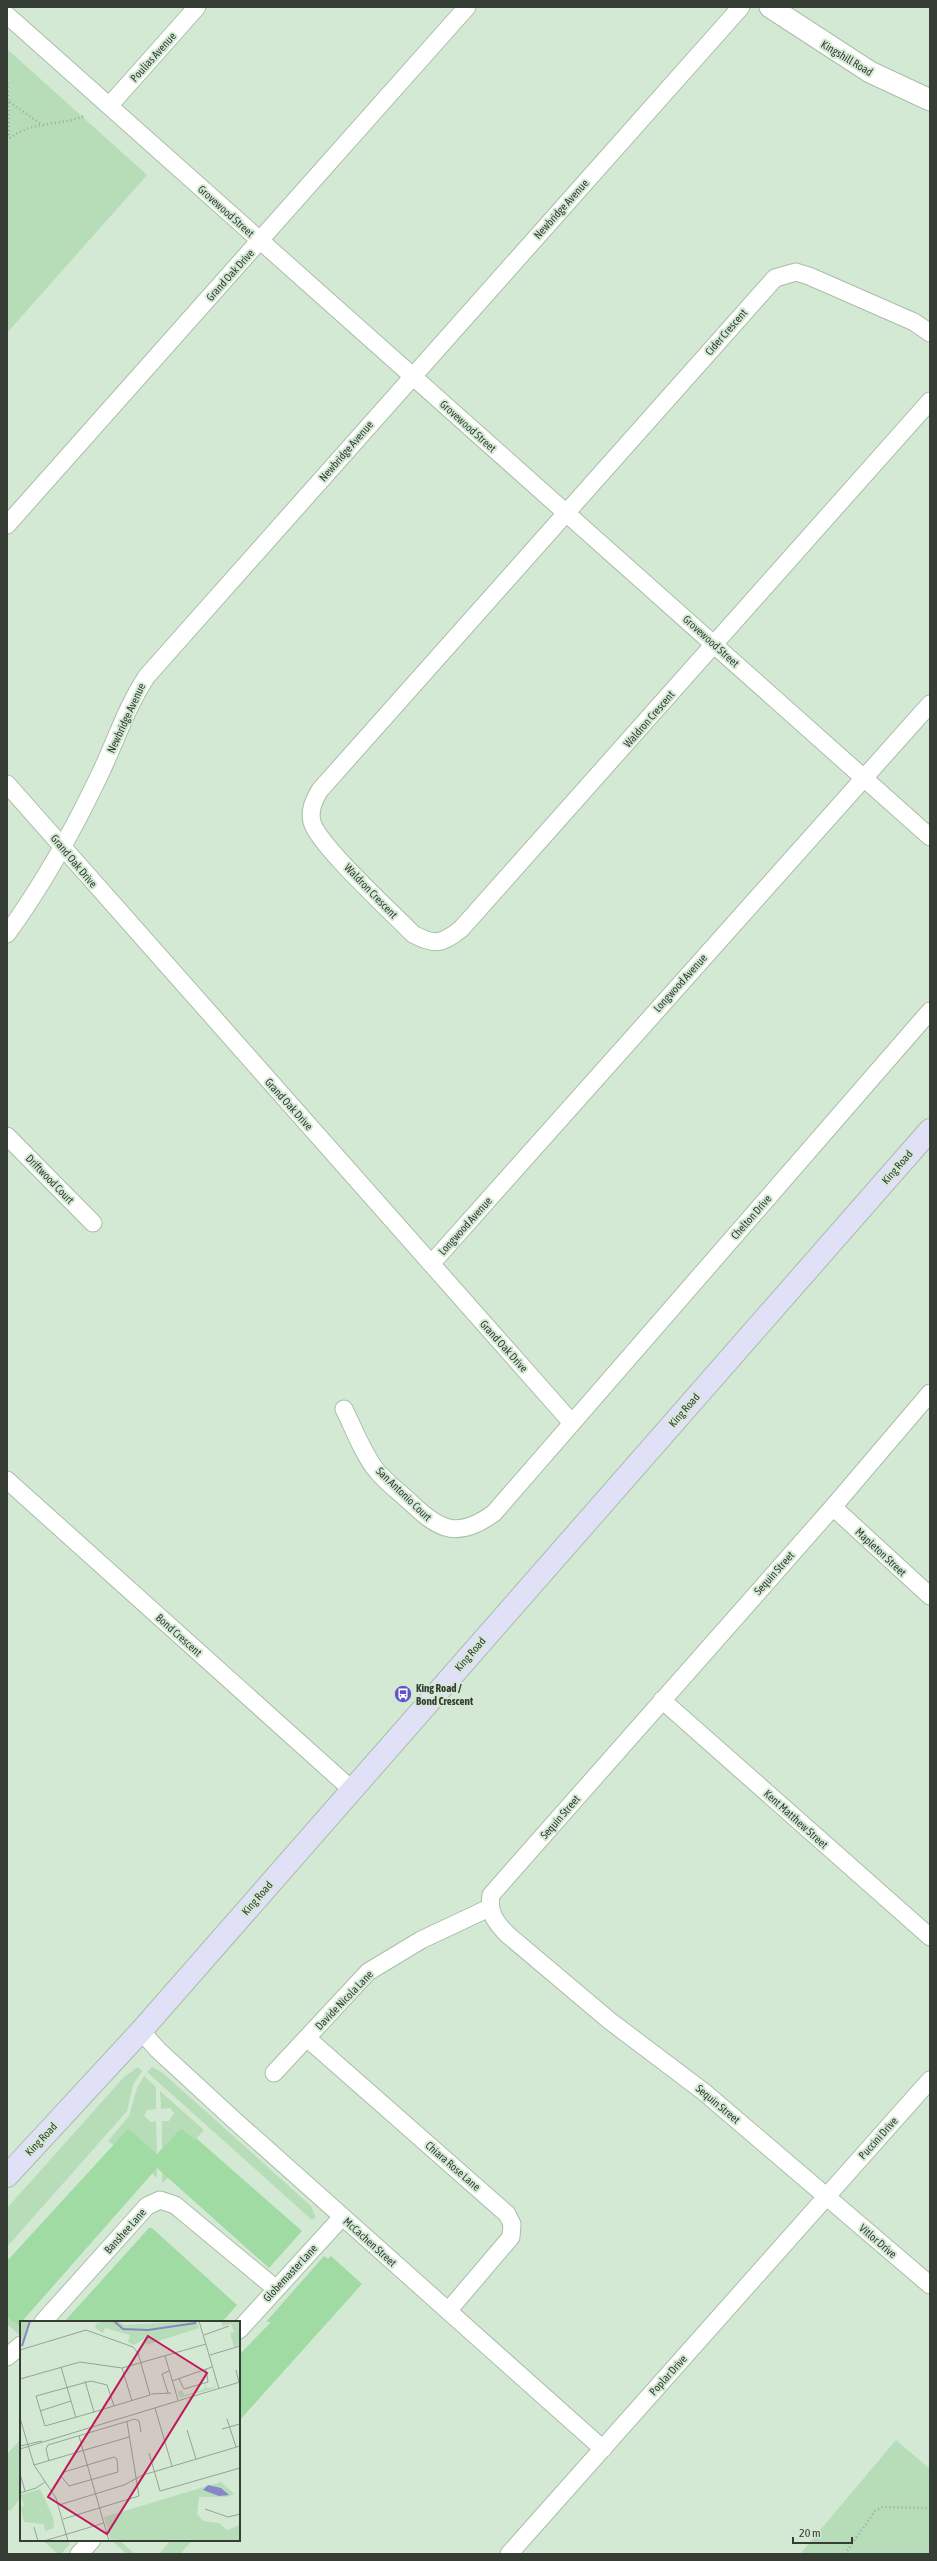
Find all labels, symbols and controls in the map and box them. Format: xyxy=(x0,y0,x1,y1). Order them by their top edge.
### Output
street label: Poulias Avenue xyxy=(128,30,178,84)
street label: Kingshill Road xyxy=(819,38,875,78)
street label: Newbridge Avenue xyxy=(531,177,591,241)
street label: Grovewood Street xyxy=(196,183,256,239)
street label: Grand Oak Drive xyxy=(204,247,256,303)
street label: Cider Crescent xyxy=(703,307,749,357)
street label: Grovewood Street xyxy=(438,398,498,454)
street label: Newbridge Avenue xyxy=(317,419,375,483)
street label: Grovewood Street xyxy=(681,613,741,669)
street label: Newbridge Avenue xyxy=(105,681,147,755)
street label: Waldron Crescent xyxy=(621,688,677,750)
street label: Grand Oak Drive xyxy=(48,832,100,890)
street label: Waldron Crescent xyxy=(342,861,400,921)
street label: Longwood Avenue xyxy=(651,952,709,1014)
street label: Grand Oak Drive xyxy=(263,1076,315,1132)
street label: King Road xyxy=(879,1148,915,1186)
street label: Driftwood Court xyxy=(24,1152,76,1206)
street label: Chelton Drive xyxy=(729,1192,773,1242)
street label: Longwood Avenue xyxy=(436,1195,494,1257)
street label: Grand Oak Drive xyxy=(478,1318,530,1374)
street label: King Road xyxy=(666,1391,702,1429)
street label: San Antonio Court xyxy=(374,1465,434,1523)
street label: Mapleton Street xyxy=(853,1526,909,1578)
street label: Sequin Street xyxy=(752,1549,796,1597)
street label: Bond Crescent xyxy=(154,1611,204,1659)
street label: King Road xyxy=(452,1635,488,1673)
place label: King Road / Bond Crescent xyxy=(416,1682,474,1707)
bus stop icon: King Road / Bond Crescent xyxy=(393,1684,413,1704)
street label: Kent Matthew Street xyxy=(762,1787,830,1851)
street label: Sequin Street xyxy=(538,1793,582,1841)
street label: King Road xyxy=(239,1879,275,1917)
street label: Davide Nicola Lane xyxy=(313,1968,375,2032)
street label: Sequin Street xyxy=(694,2082,742,2126)
street label: Puccini Drive xyxy=(856,2115,900,2161)
street label: King Road xyxy=(23,2120,59,2158)
street label: Chiara Rose Lane xyxy=(423,2139,483,2193)
street label: Banshee Lane xyxy=(102,2206,148,2256)
street label: McCachen Street xyxy=(341,2215,399,2269)
street label: Vitlor Drive xyxy=(857,2222,899,2260)
street label: Globemaster Lane xyxy=(261,2242,319,2304)
inset map xyxy=(20,2321,240,2541)
street label: Poplar Drive xyxy=(647,2352,689,2398)
scale bar xyxy=(793,2519,852,2545)
text: 20 m xyxy=(799,2526,821,2540)

